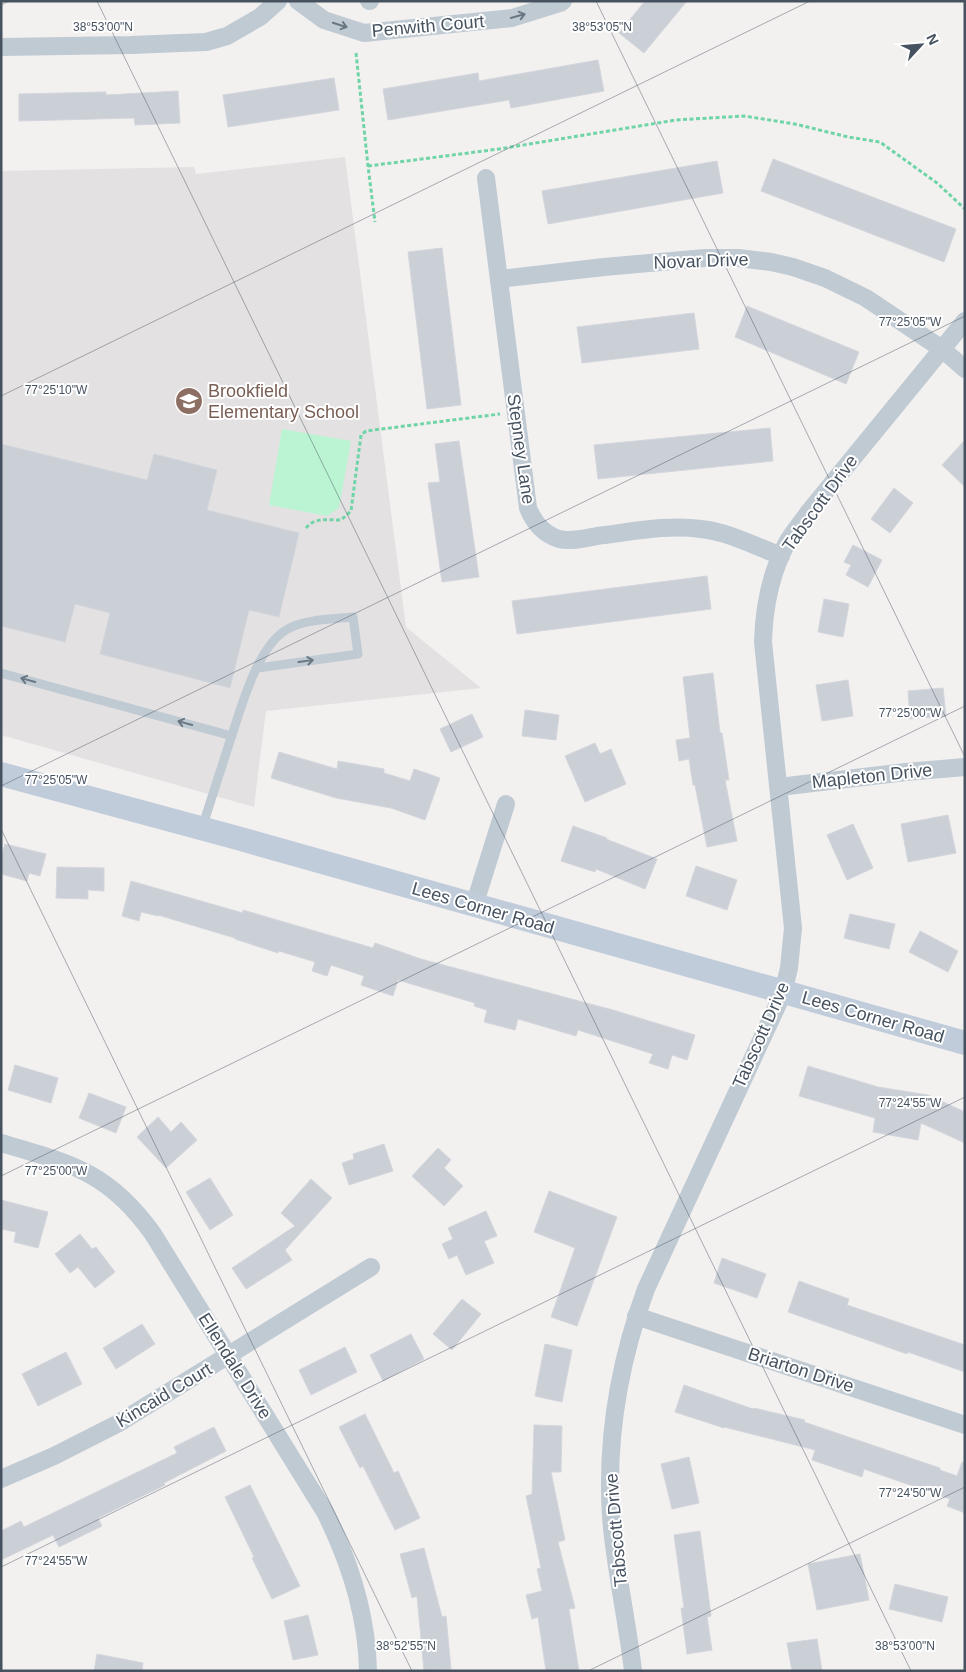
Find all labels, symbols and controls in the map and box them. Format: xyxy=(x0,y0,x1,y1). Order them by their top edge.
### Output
street label: Penwith Court xyxy=(371,11,485,41)
one-way arrow xyxy=(509,11,525,21)
text: 38°53'00"N xyxy=(73,20,133,34)
text: 38°53'05"N xyxy=(572,20,632,34)
north arrow xyxy=(896,20,946,70)
one-way arrow xyxy=(332,21,348,30)
text: N xyxy=(923,31,942,47)
street label: Novar Drive xyxy=(653,249,749,273)
text: 77°25'05"W xyxy=(879,315,942,329)
place label: Brookfield Elementary School xyxy=(208,381,359,422)
text: 77°25'10"W xyxy=(25,383,88,397)
school or university icon: Brookfield Elementary School xyxy=(174,386,204,416)
street label: Stepney Lane xyxy=(503,393,539,505)
street label: Tabscott Drive xyxy=(778,451,862,555)
one-way arrow xyxy=(298,656,314,666)
one-way arrow xyxy=(20,675,36,684)
text: 77°25'00"W xyxy=(879,706,942,720)
one-way arrow xyxy=(177,718,193,728)
street label: Mapleton Drive xyxy=(811,760,933,792)
text: 77°25'05"W xyxy=(25,773,88,787)
street label: Lees Corner Road xyxy=(410,878,556,938)
street label: Tabscott Drive xyxy=(729,979,793,1091)
street label: Lees Corner Road xyxy=(800,987,946,1047)
text: 77°24'55"W xyxy=(879,1096,942,1110)
text: 77°25'00"W xyxy=(25,1164,88,1178)
street label: Ellendale Drive xyxy=(194,1309,276,1423)
street label: Briarton Drive xyxy=(746,1343,856,1397)
street label: Kincaid Court xyxy=(113,1359,215,1431)
street label: Tabscott Drive xyxy=(601,1472,631,1588)
text: 77°24'50"W xyxy=(879,1486,942,1500)
text: 77°24'55"W xyxy=(25,1554,88,1568)
text: 38°52'55"N xyxy=(376,1639,436,1653)
text: 38°53'00"N xyxy=(875,1639,935,1653)

